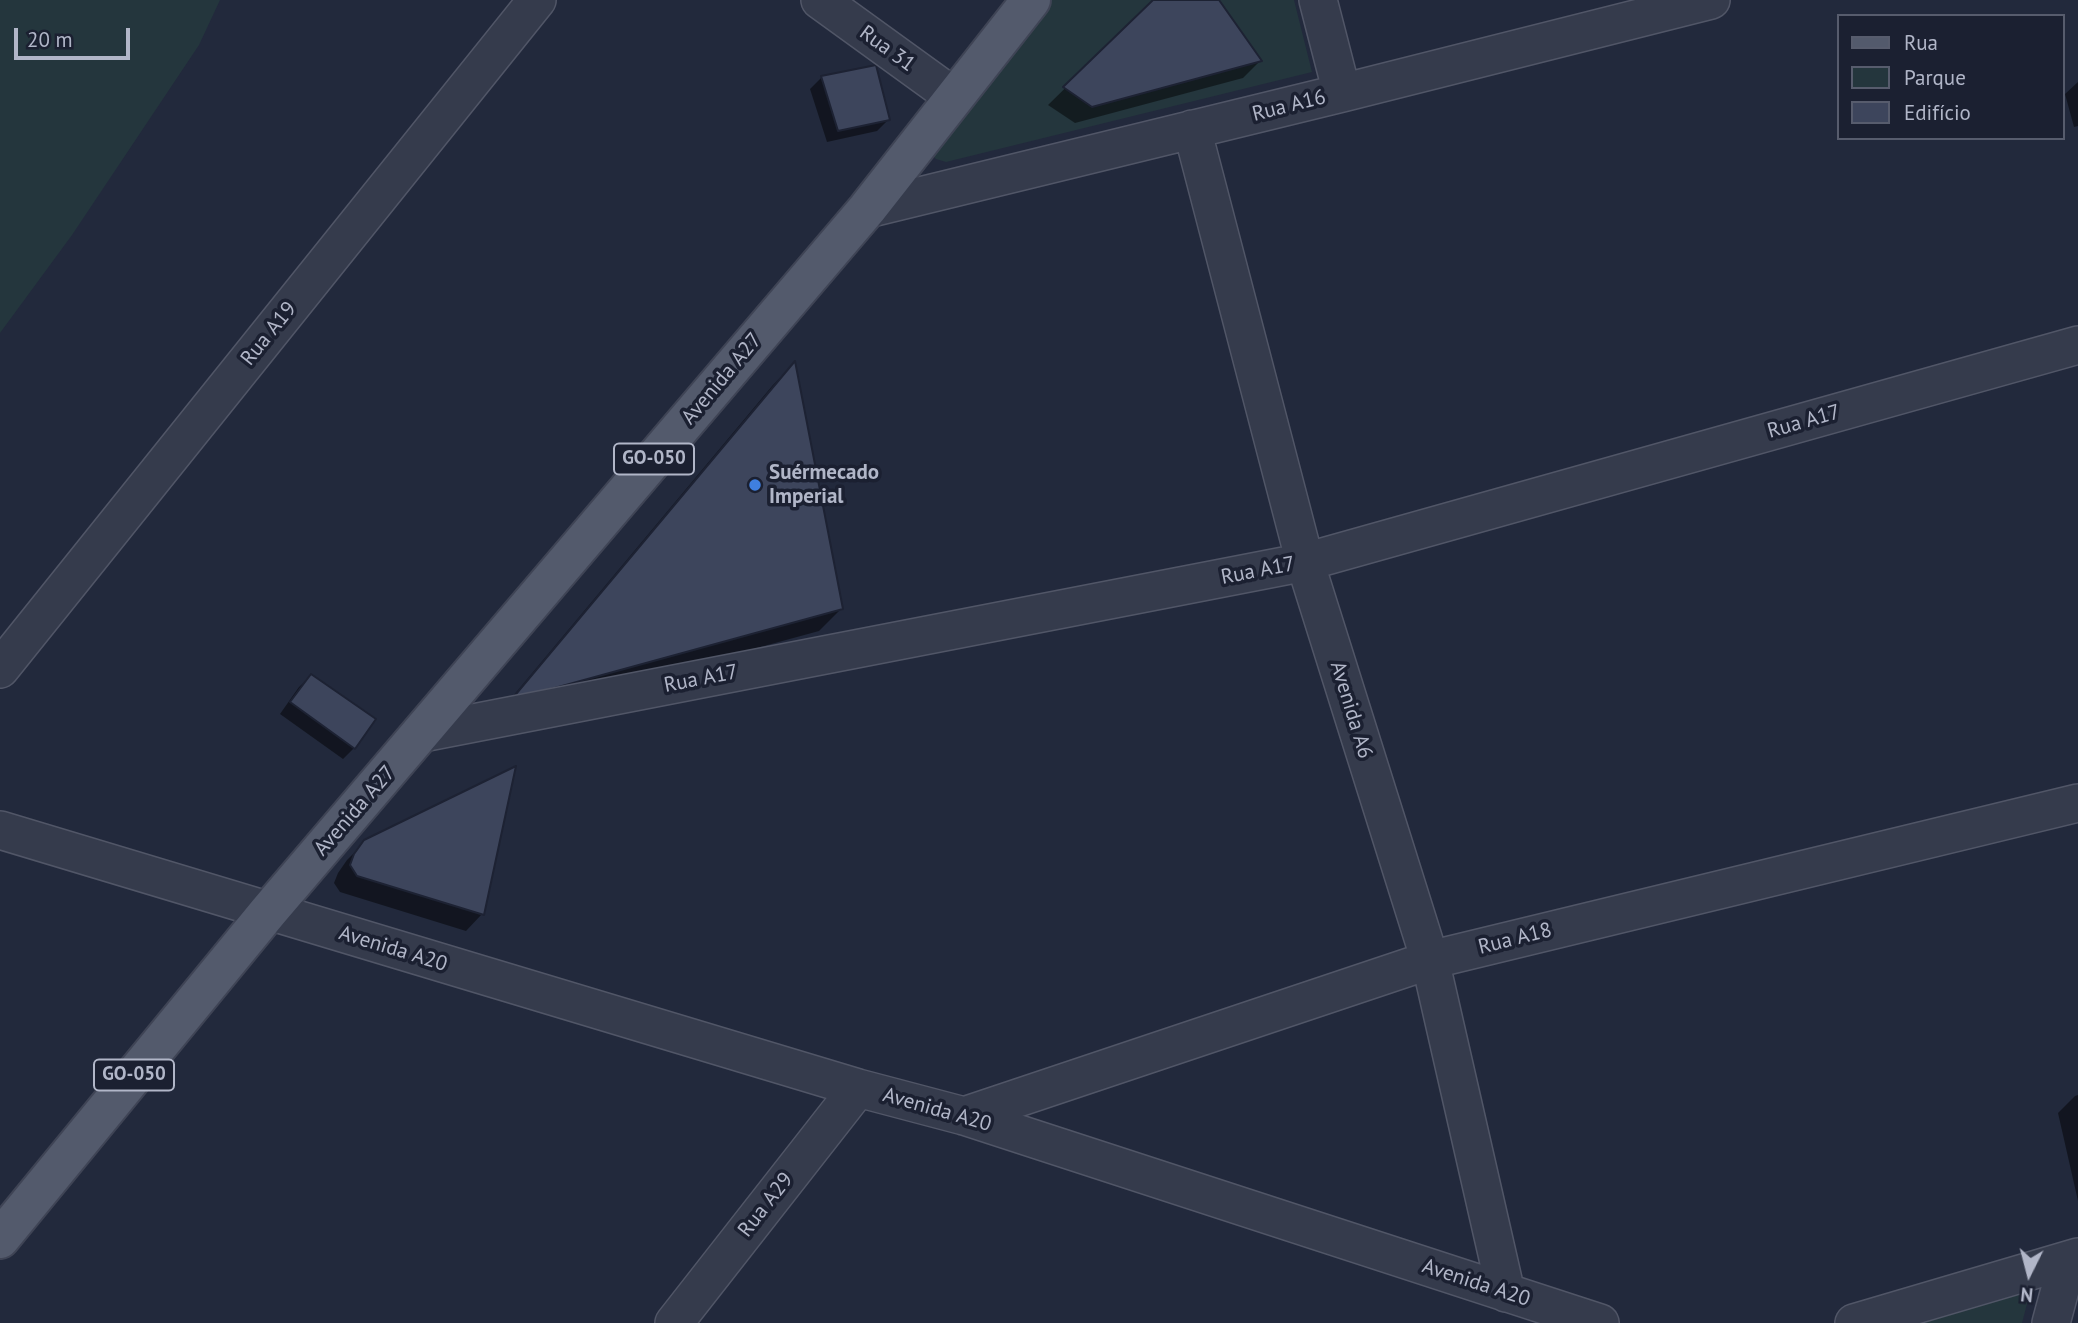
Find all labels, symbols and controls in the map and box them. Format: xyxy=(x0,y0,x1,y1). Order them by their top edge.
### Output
scale bar xyxy=(18,14,133,58)
legend xyxy=(1836,14,2064,140)
street label: Rua 31 xyxy=(854,20,920,78)
text: 20 m xyxy=(27,26,73,53)
text: Rua xyxy=(1904,29,1938,56)
text: Parque xyxy=(1904,64,1966,91)
street label: Rua A16 xyxy=(1250,85,1328,127)
text: Edifício xyxy=(1904,99,1971,126)
street label: Rua A19 xyxy=(236,297,302,371)
street label: Avenida A27 xyxy=(676,328,768,430)
street label: Rua A17 xyxy=(1765,400,1843,444)
road number: GO-050 xyxy=(614,444,694,474)
place label: Suérmecado Imperial xyxy=(769,460,879,510)
marker: Suérmecado Imperial xyxy=(747,477,763,493)
street label: Rua A17 xyxy=(1219,551,1297,591)
street label: Avenida A6 xyxy=(1324,658,1378,762)
street label: Rua A17 xyxy=(662,659,740,699)
street label: Avenida A27 xyxy=(309,761,401,861)
street label: Rua A18 xyxy=(1476,918,1554,960)
street label: Avenida A20 xyxy=(336,921,450,977)
road number: GO-050 xyxy=(94,1060,174,1091)
street label: Avenida A20 xyxy=(880,1082,994,1138)
street label: Rua A29 xyxy=(733,1168,799,1242)
north arrow xyxy=(1994,1239,2064,1309)
street label: Avenida A20 xyxy=(1419,1254,1533,1312)
text: N xyxy=(2019,1282,2034,1307)

